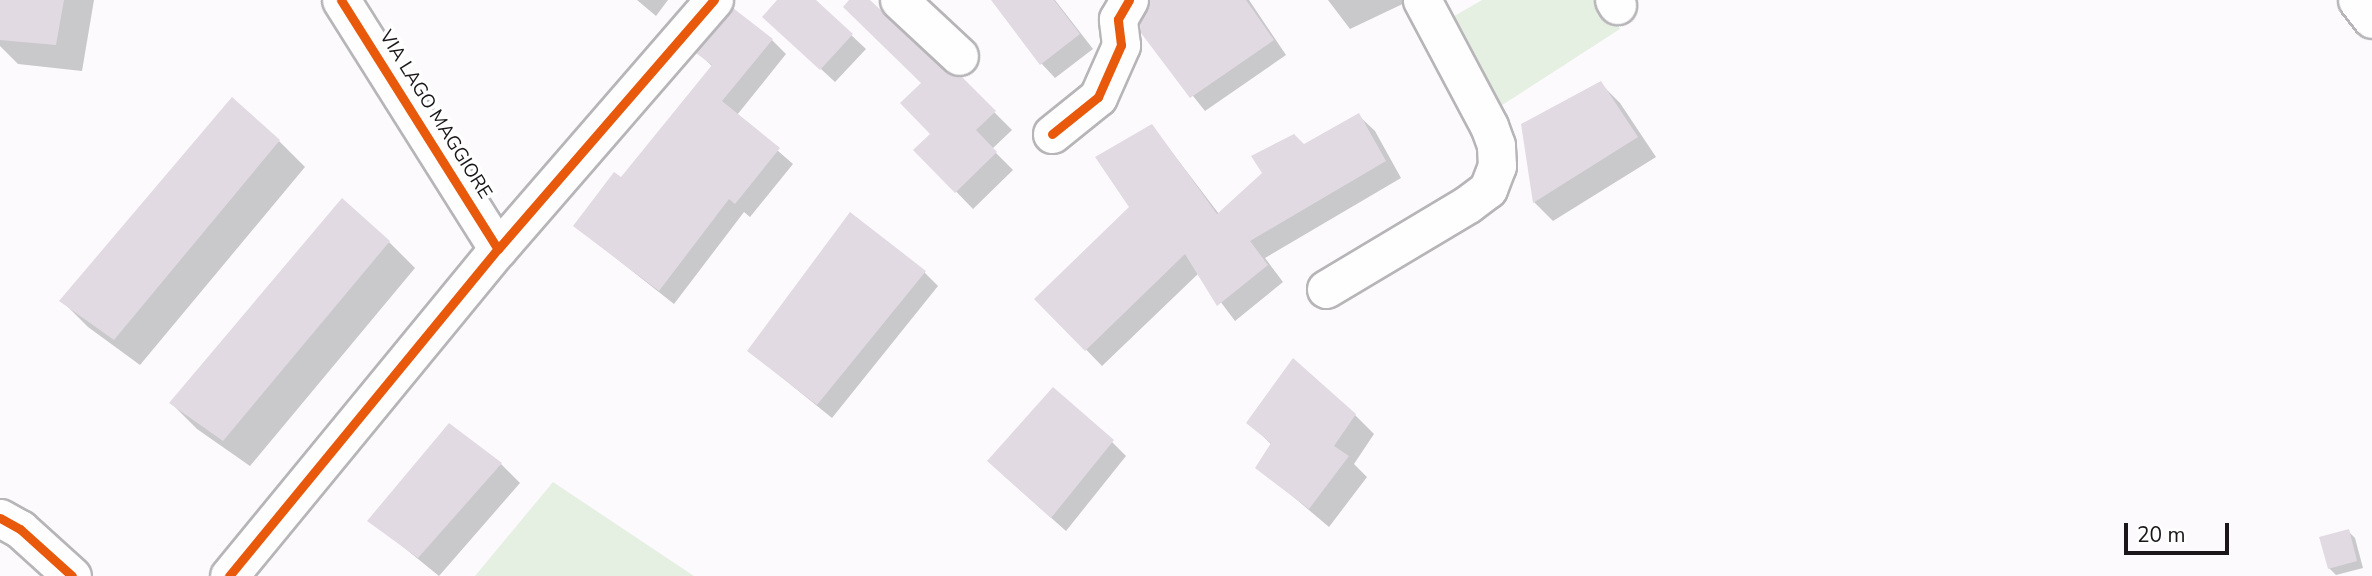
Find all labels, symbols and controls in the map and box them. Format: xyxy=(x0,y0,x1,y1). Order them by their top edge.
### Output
street label: VIA LAGO MAGGIORE xyxy=(374,27,496,203)
scale bar xyxy=(2127,510,2232,554)
text: 20 m xyxy=(2137,521,2186,549)

